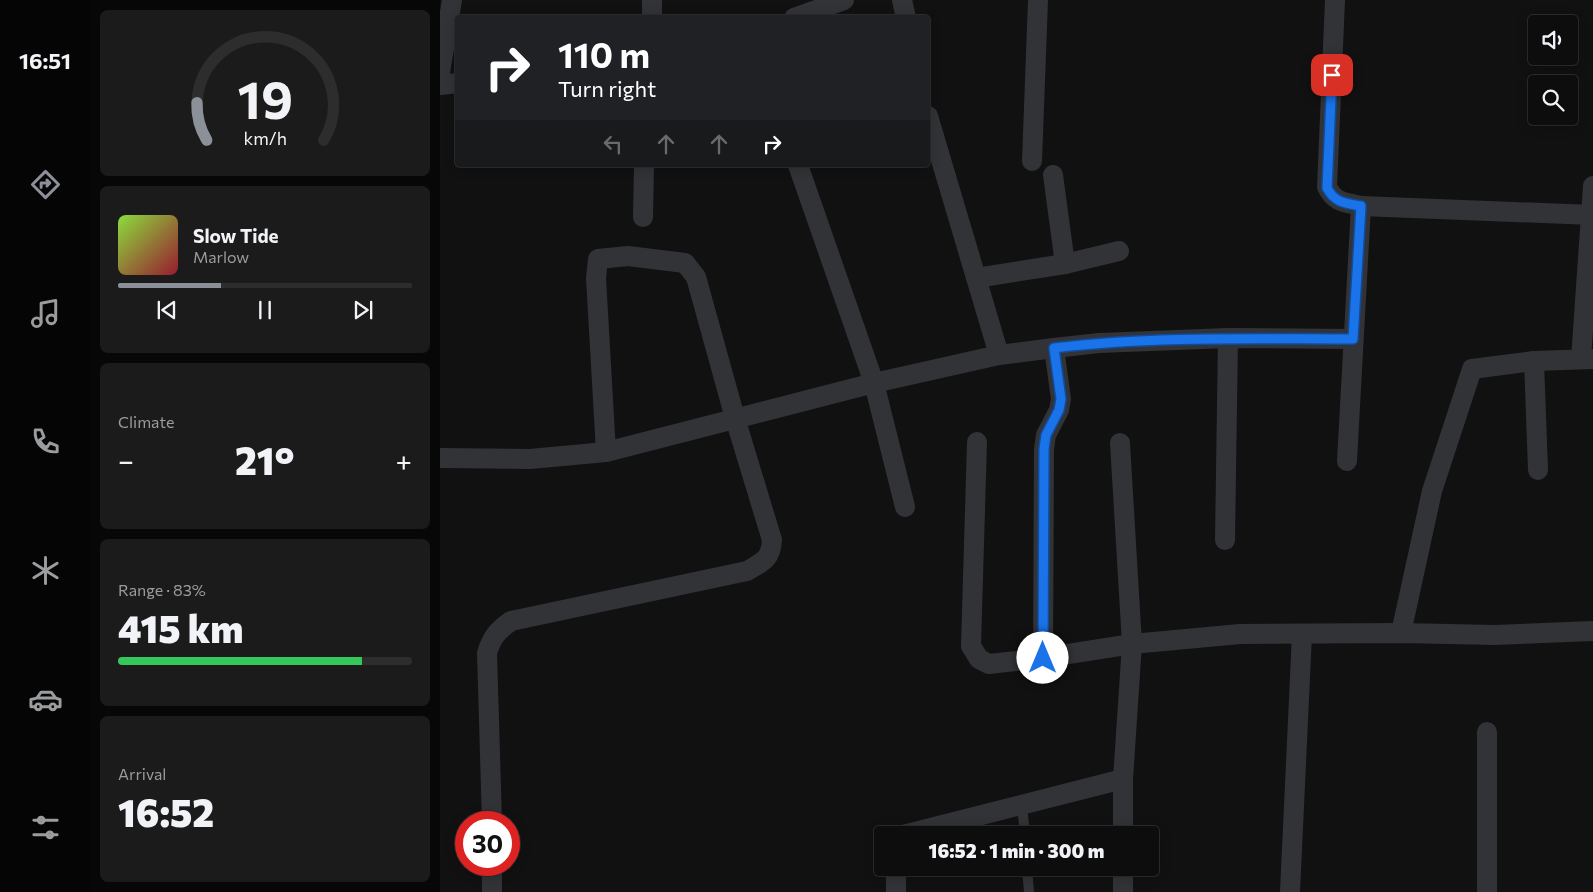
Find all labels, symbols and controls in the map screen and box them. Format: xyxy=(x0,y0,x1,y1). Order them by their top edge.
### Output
map controls xyxy=(1528,15,1578,125)
button: sound xyxy=(1528,15,1578,65)
text: 110 m xyxy=(558,32,650,75)
icon: right xyxy=(475,35,540,100)
text: 16:51 xyxy=(19,47,71,74)
pin xyxy=(1311,54,1353,96)
icon: arrive xyxy=(1318,61,1346,89)
text: 19 xyxy=(237,66,293,130)
text: Turn right xyxy=(558,75,656,102)
button: search xyxy=(1528,75,1578,125)
text: km/h xyxy=(243,127,287,149)
icon: left xyxy=(599,130,627,158)
icon: ahead xyxy=(652,130,680,158)
icon: ahead xyxy=(705,130,733,158)
icon: right xyxy=(758,130,786,158)
icon: directions xyxy=(28,167,63,202)
text: Slow Tide xyxy=(193,224,279,247)
text: Marlow xyxy=(193,247,249,266)
icon: music xyxy=(28,296,63,331)
icon: previous xyxy=(153,296,181,324)
icon: pause xyxy=(251,296,279,324)
icon: next xyxy=(349,296,377,324)
text: Climate xyxy=(118,412,174,431)
icon: phone xyxy=(28,424,63,459)
text: 21° xyxy=(235,436,295,483)
text: − xyxy=(118,443,134,477)
text: + xyxy=(396,443,412,477)
icon: climate xyxy=(28,553,63,588)
text: Range · 83% xyxy=(118,580,206,599)
text: 415 km xyxy=(118,604,243,651)
position arrow xyxy=(1016,631,1068,683)
icon: car xyxy=(28,682,63,717)
text: Arrival xyxy=(118,764,166,783)
text: 16:52 xyxy=(118,788,214,835)
icon: filters xyxy=(28,810,63,845)
speed limit sign: 30 xyxy=(455,811,520,876)
text: 16:52 · 1 min · 300 m xyxy=(929,839,1104,862)

